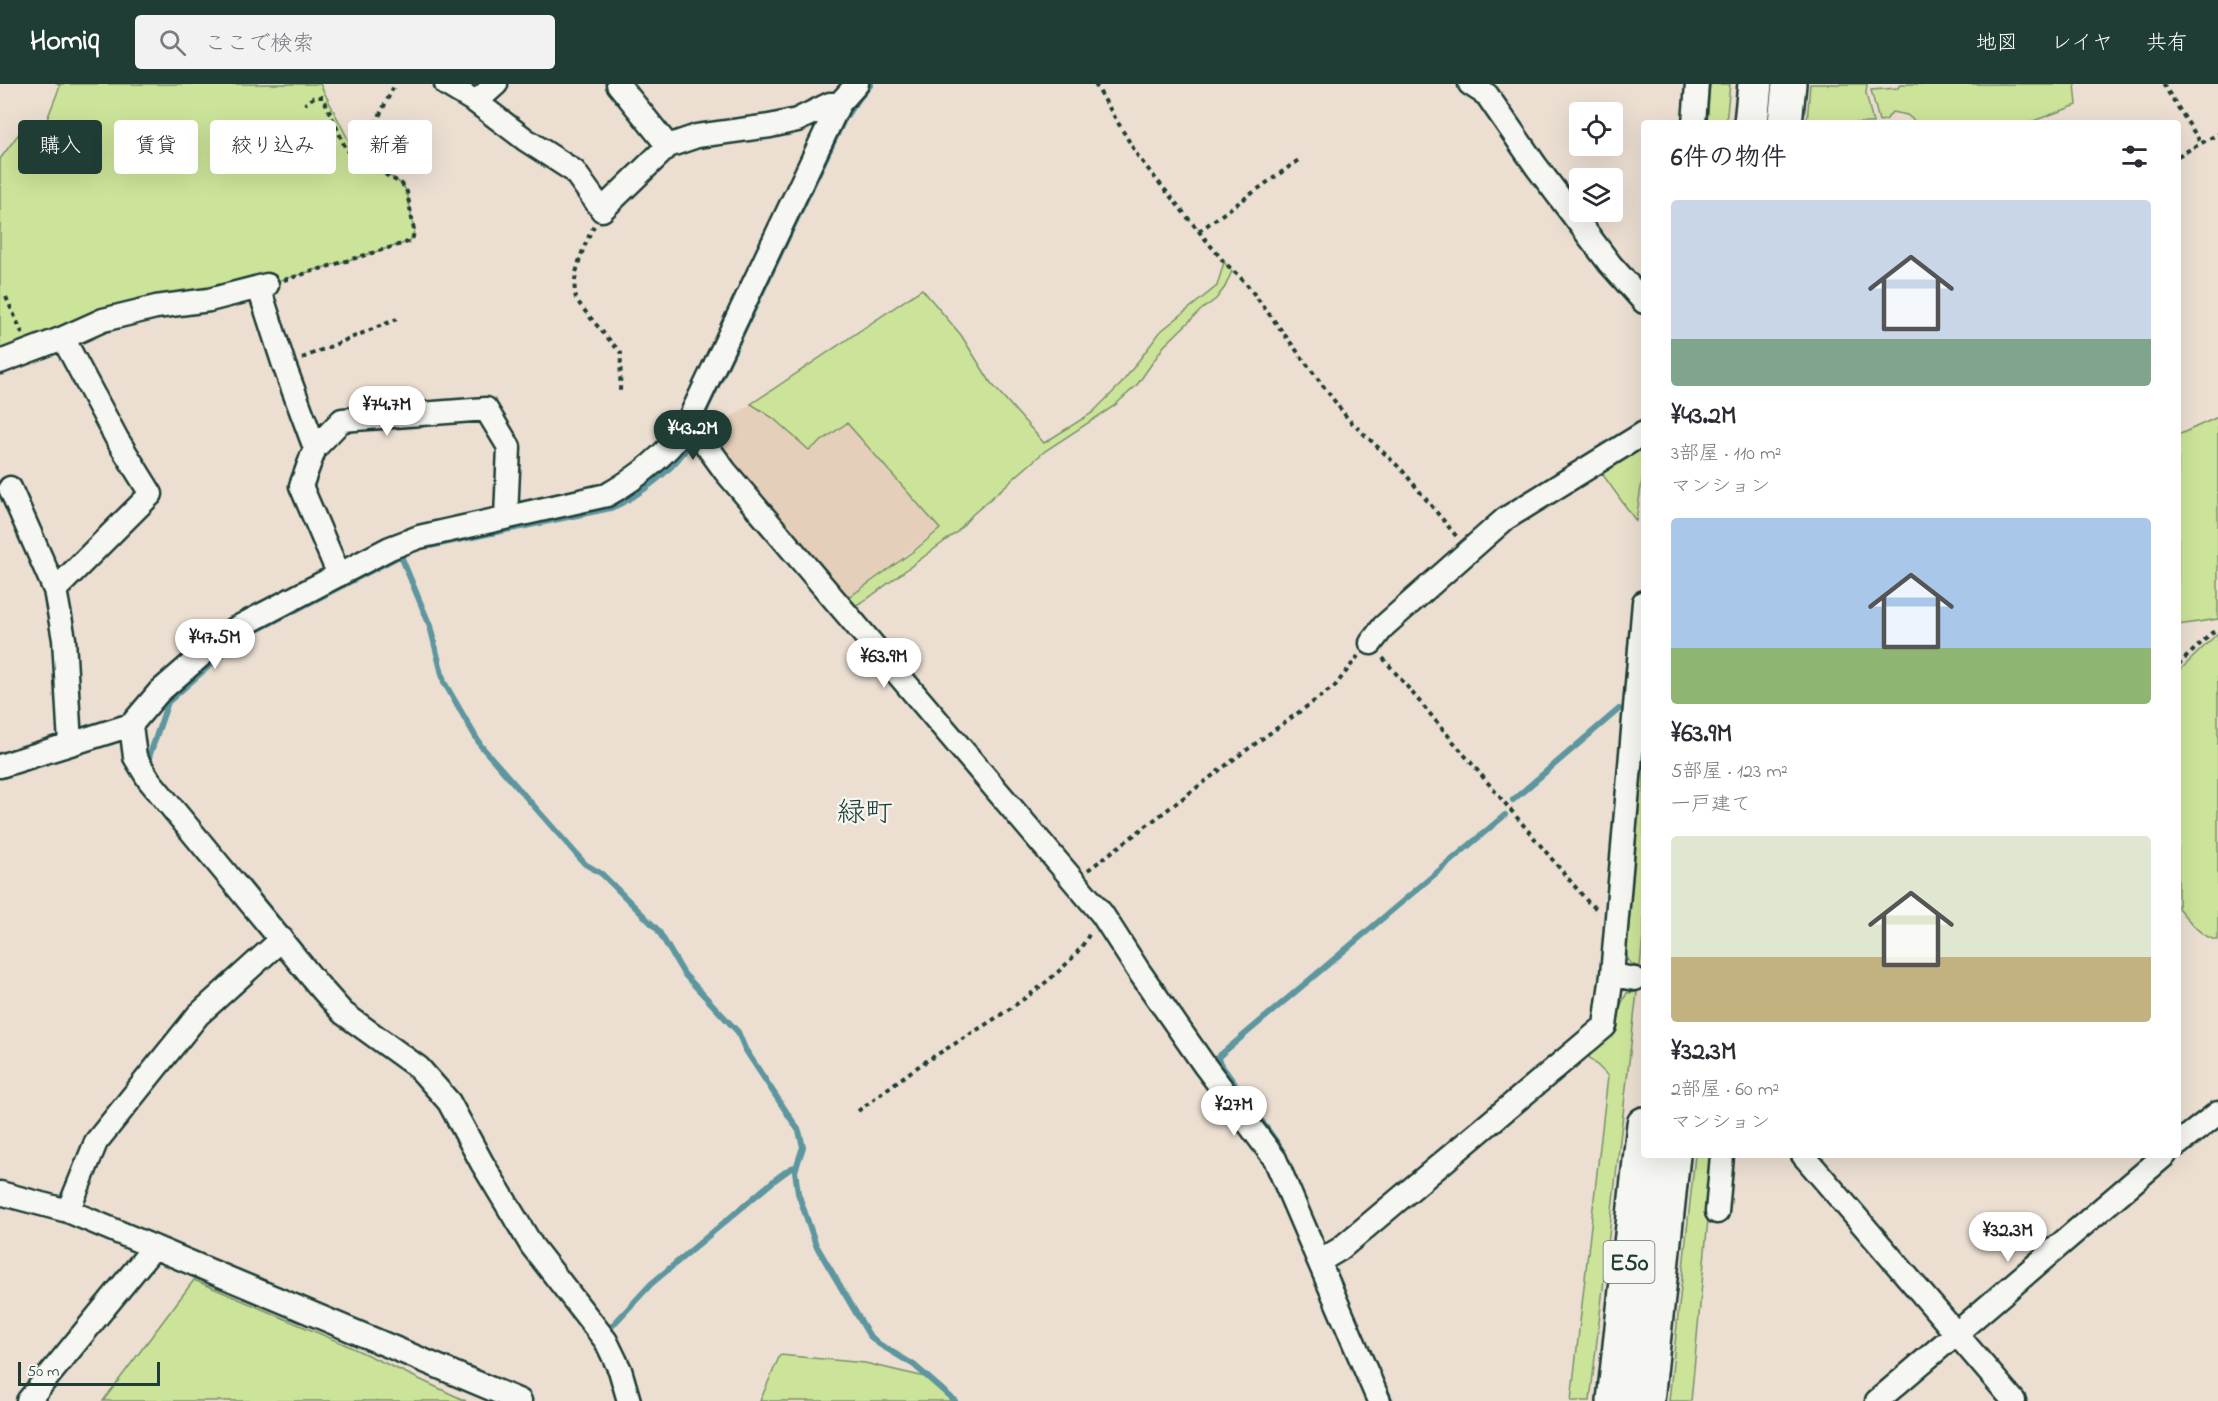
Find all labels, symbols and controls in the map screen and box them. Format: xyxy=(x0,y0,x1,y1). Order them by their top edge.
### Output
search box xyxy=(135,15,555,69)
text: Homiq xyxy=(30,22,99,63)
icon: search xyxy=(156,26,189,59)
text: ここで検索 xyxy=(204,29,314,61)
text: 地図 xyxy=(1976,29,2018,59)
text: レイヤ xyxy=(2051,29,2113,59)
text: 共有 xyxy=(2146,29,2188,59)
map controls xyxy=(1569,102,1623,222)
button: locate xyxy=(1569,102,1623,156)
chip: 購入 xyxy=(18,120,102,174)
chip: 賃貸 xyxy=(114,120,198,174)
chip: 絞り込み xyxy=(210,120,336,174)
chip: 新着 xyxy=(348,120,432,174)
text: 6件の物件 xyxy=(1671,140,1786,178)
icon: filters xyxy=(2118,140,2151,173)
button: layers xyxy=(1569,168,1623,222)
icon: home xyxy=(1857,239,1965,347)
pin: ¥74.7M xyxy=(338,386,436,437)
text: ¥74.7M xyxy=(363,391,411,420)
text: ¥43.2M xyxy=(1671,398,1737,436)
pin: ¥43.2M xyxy=(644,410,742,461)
text: ¥43.2M xyxy=(668,415,718,444)
text: 3部屋 · 110 m² xyxy=(1671,440,1781,469)
text: マンション xyxy=(1671,473,1770,502)
icon: home xyxy=(1857,557,1965,665)
pin: ¥47.5M xyxy=(166,619,264,670)
text: ¥47.5M xyxy=(189,624,241,653)
pin: ¥63.9M xyxy=(835,638,933,689)
text: ¥63.9M xyxy=(860,643,908,672)
text: ¥63.9M xyxy=(1671,716,1732,754)
text: 5部屋 · 123 m² xyxy=(1671,758,1788,787)
text: 一戸建て xyxy=(1671,791,1751,820)
district label: 緑町 xyxy=(837,794,893,835)
icon: home xyxy=(1857,875,1965,983)
text: ¥32.3M xyxy=(1671,1034,1737,1072)
text: 2部屋 · 60 m² xyxy=(1671,1076,1779,1105)
pin: ¥27M xyxy=(1198,1086,1270,1137)
text: ¥27M xyxy=(1215,1091,1253,1120)
text: マンション xyxy=(1671,1109,1770,1138)
pin: ¥32.3M xyxy=(1959,1212,2057,1263)
text: ¥32.3M xyxy=(1983,1217,2033,1246)
road number: E50 xyxy=(1604,1241,1654,1283)
scale bar xyxy=(18,1359,160,1386)
text: 50 m xyxy=(27,1360,59,1384)

